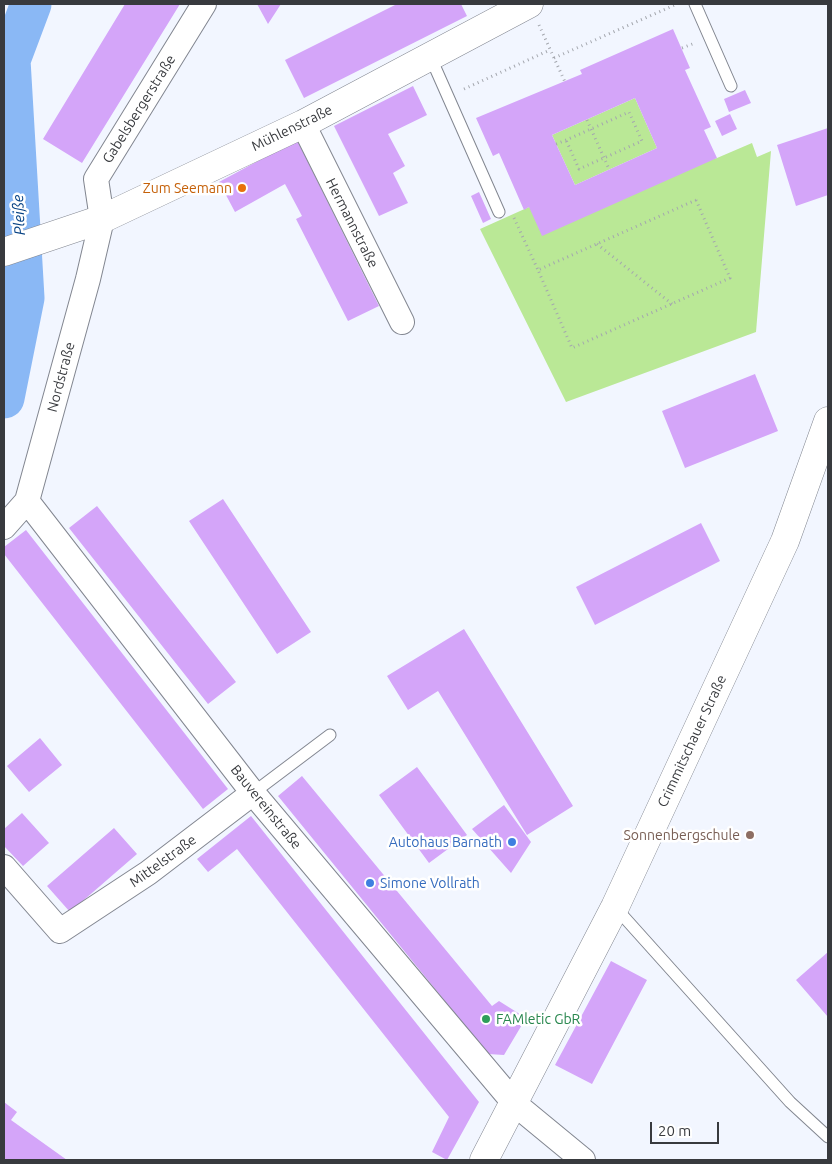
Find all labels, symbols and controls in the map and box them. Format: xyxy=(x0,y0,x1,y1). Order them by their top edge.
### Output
street label: Gabelsbergerstraße xyxy=(99,52,179,166)
street label: Mühlenstraße xyxy=(249,101,335,155)
street label: Hermannstraße xyxy=(322,175,382,271)
place label: Zum Seemann xyxy=(143,180,232,196)
marker: Zum Seemann xyxy=(236,182,248,194)
water label: Pleiße xyxy=(9,194,29,236)
street label: Nordstraße xyxy=(44,340,78,414)
street label: Crimmitschauer Straße xyxy=(654,672,730,810)
street label: Bauvereinstraße xyxy=(227,762,305,852)
place label: Sonnenbergschule xyxy=(624,827,740,843)
marker: Sonnenbergschule xyxy=(744,829,756,841)
street label: Mittelstraße xyxy=(126,831,200,891)
place label: Autohaus Barnath xyxy=(389,834,502,850)
marker: Autohaus Barnath xyxy=(506,836,518,848)
place label: Simone Vollrath xyxy=(380,875,480,891)
marker: Simone Vollrath xyxy=(364,877,376,889)
place label: FAMletic GbR xyxy=(496,1011,580,1027)
marker: FAMletic GbR xyxy=(480,1013,492,1025)
scale bar xyxy=(652,1112,721,1144)
text: 20 m xyxy=(658,1122,691,1139)

